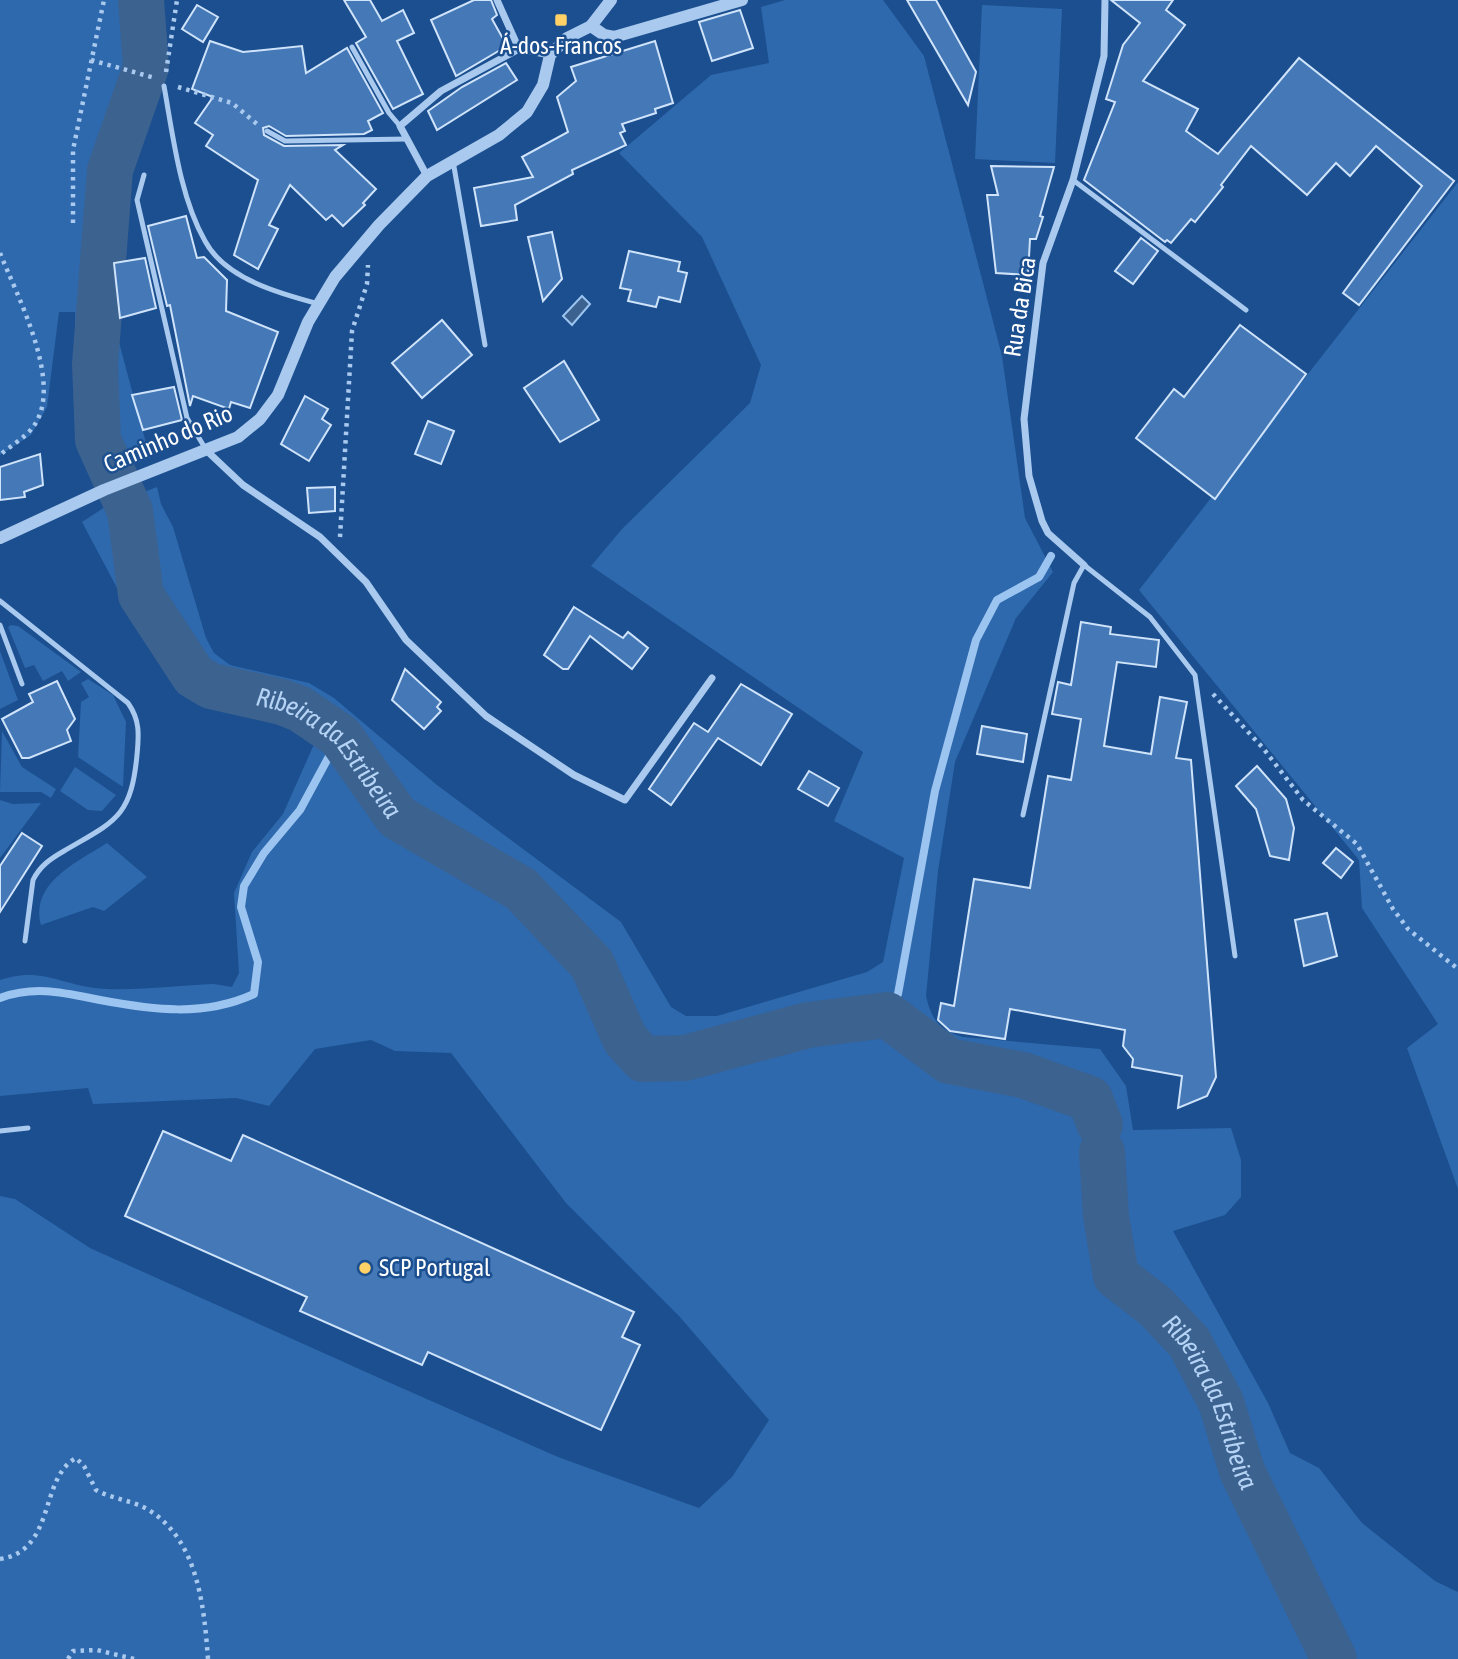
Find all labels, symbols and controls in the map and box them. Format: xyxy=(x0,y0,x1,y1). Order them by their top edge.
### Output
marker: Á-dos-Francos xyxy=(553,12,569,28)
place label: Á-dos-Francos xyxy=(500,32,622,59)
street label: Rua da Bica xyxy=(998,255,1041,359)
street label: Caminho do Rio xyxy=(99,399,236,478)
water label: Ribeira da Estribeira xyxy=(253,682,408,824)
place label: SCP Portugal xyxy=(379,1254,491,1281)
marker: SCP Portugal xyxy=(357,1260,373,1276)
water label: Ribeira da Estribeira xyxy=(1156,1309,1264,1494)

